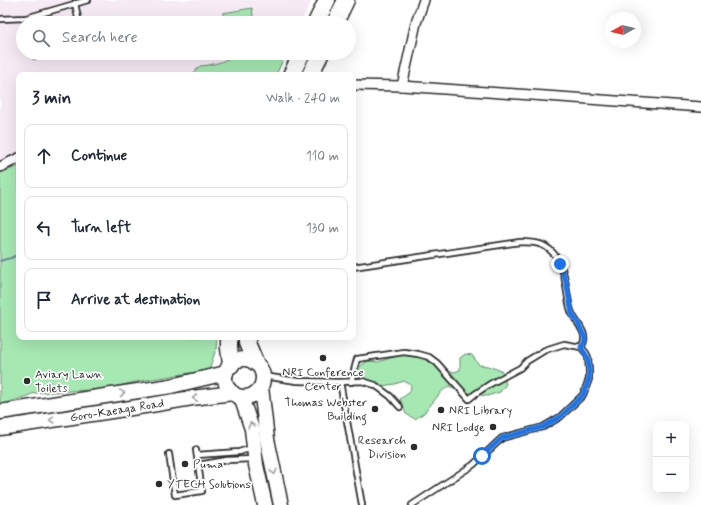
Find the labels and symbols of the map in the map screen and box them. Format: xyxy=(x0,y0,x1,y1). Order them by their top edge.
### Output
north arrow xyxy=(605,12,641,48)
route end xyxy=(551,255,569,273)
marker: NRI Conference Center xyxy=(318,353,328,363)
place label: NRI Conference Center xyxy=(282,365,364,395)
place label: Aviary Lawn Toilets xyxy=(35,367,103,397)
marker: Aviary Lawn Toilets xyxy=(22,376,32,386)
one-way arrow xyxy=(119,389,125,398)
one-way arrow xyxy=(191,393,198,402)
place label: Thomas Webster Building xyxy=(285,395,367,426)
street label: Goro-Kaeaga Road xyxy=(69,396,165,426)
place label: NRI Library xyxy=(449,403,513,419)
marker: Thomas Webster Building xyxy=(370,404,380,414)
marker: NRI Library xyxy=(436,405,446,415)
one-way arrow xyxy=(49,415,55,424)
place label: NRI Lodge xyxy=(432,420,485,437)
one-way arrow xyxy=(247,422,256,429)
marker: NRI Lodge xyxy=(488,422,498,432)
place label: Research Division xyxy=(358,433,406,463)
marker: Research Division xyxy=(409,442,419,452)
route start xyxy=(473,447,491,465)
place label: Puma xyxy=(193,457,223,473)
marker: Puma xyxy=(180,459,190,469)
one-way arrow xyxy=(269,469,277,475)
place label: YTECH Solutions xyxy=(167,477,251,493)
marker: YTECH Solutions xyxy=(154,479,164,489)

